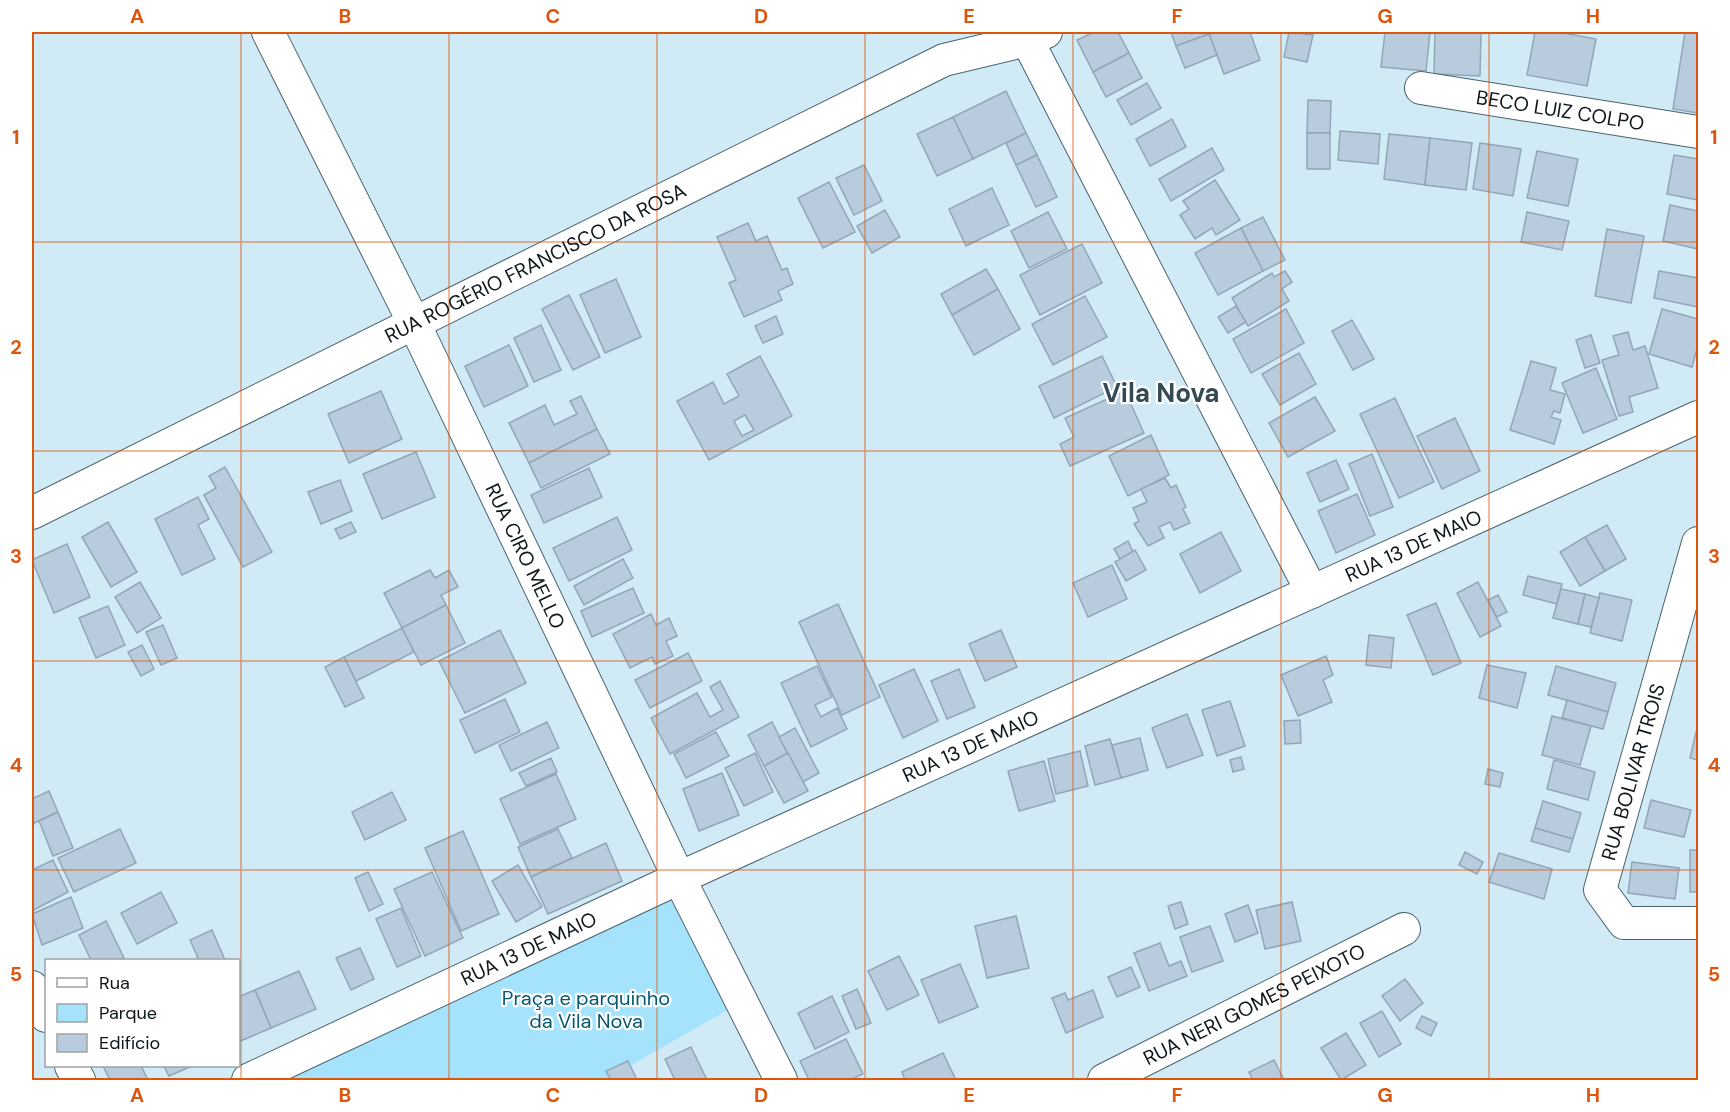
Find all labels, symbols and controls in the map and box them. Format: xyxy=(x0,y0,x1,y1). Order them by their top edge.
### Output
text: A xyxy=(130,3,144,29)
text: B xyxy=(339,3,351,29)
text: C xyxy=(546,3,560,29)
text: D xyxy=(754,3,768,29)
text: E xyxy=(963,3,975,29)
text: F xyxy=(1171,3,1183,29)
text: G xyxy=(1377,3,1393,29)
text: H xyxy=(1586,3,1600,29)
street label: BECO LUIZ COLPO xyxy=(1474,84,1646,136)
text: 1 xyxy=(12,124,20,150)
text: 1 xyxy=(1710,124,1718,150)
street label: RUA ROGÉRIO FRANCISCO DA ROSA xyxy=(380,177,690,349)
text: 2 xyxy=(10,334,22,360)
text: 2 xyxy=(1708,334,1720,360)
district label: Vila Nova xyxy=(1102,376,1220,410)
street label: RUA CIRO MELLO xyxy=(480,479,571,633)
street label: RUA 13 DE MAIO xyxy=(1341,504,1486,588)
text: 3 xyxy=(10,543,22,569)
text: 3 xyxy=(1708,543,1720,569)
street label: RUA BOLIVAR TROIS xyxy=(1595,681,1671,863)
street label: RUA 13 DE MAIO xyxy=(898,704,1043,788)
text: 4 xyxy=(10,752,23,778)
text: 4 xyxy=(1708,752,1721,778)
street label: RUA 13 DE MAIO xyxy=(457,905,601,991)
street label: RUA NERI GOMES PEIXOTO xyxy=(1139,938,1369,1071)
legend xyxy=(45,959,240,1067)
text: 5 xyxy=(10,961,22,987)
text: 5 xyxy=(1708,961,1720,987)
text: Rua xyxy=(99,971,130,995)
park label: Praça e parquinho da Vila Nova xyxy=(502,985,670,1034)
text: Parque xyxy=(99,1001,157,1025)
text: Edifício xyxy=(99,1031,160,1055)
text: A xyxy=(130,1082,144,1108)
text: B xyxy=(339,1082,351,1108)
text: C xyxy=(546,1082,560,1108)
text: D xyxy=(754,1082,768,1108)
text: E xyxy=(963,1082,975,1108)
text: F xyxy=(1171,1082,1183,1108)
text: G xyxy=(1377,1082,1393,1108)
text: H xyxy=(1586,1082,1600,1108)

